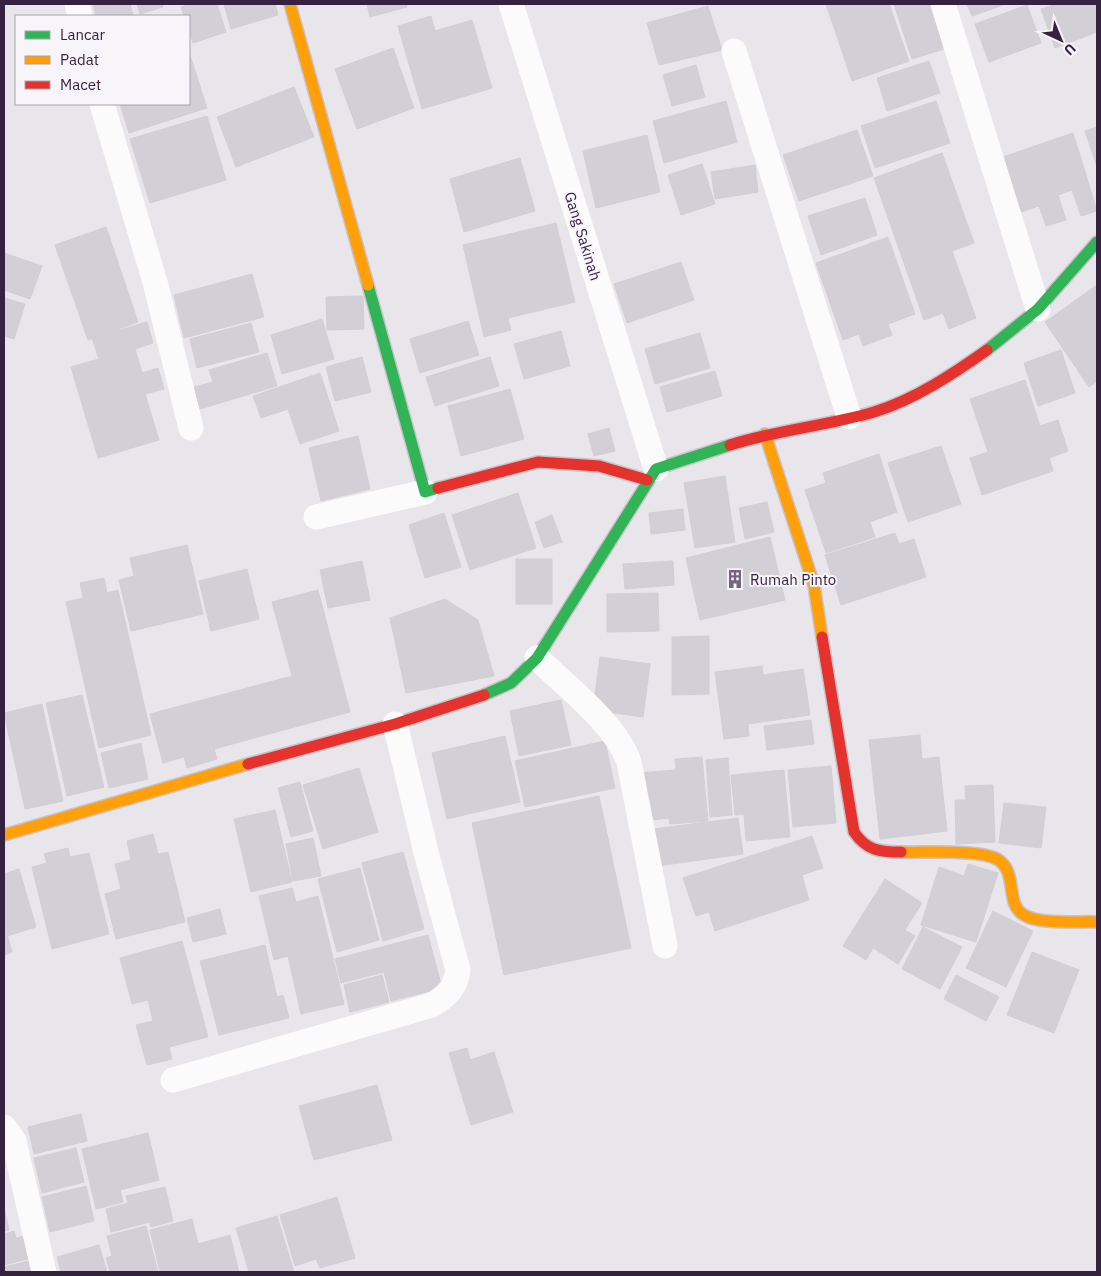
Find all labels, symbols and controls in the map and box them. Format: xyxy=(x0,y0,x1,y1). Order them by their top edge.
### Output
legend xyxy=(15,15,190,105)
north arrow xyxy=(1036,15,1086,65)
text: Lancar xyxy=(60,25,106,44)
text: U xyxy=(1060,40,1080,59)
text: Padat xyxy=(60,50,99,69)
text: Macet xyxy=(60,75,101,94)
street label: Gang Sakinah xyxy=(560,189,606,283)
building icon: Rumah Pinto xyxy=(724,568,746,590)
place label: Rumah Pinto xyxy=(750,570,836,589)

